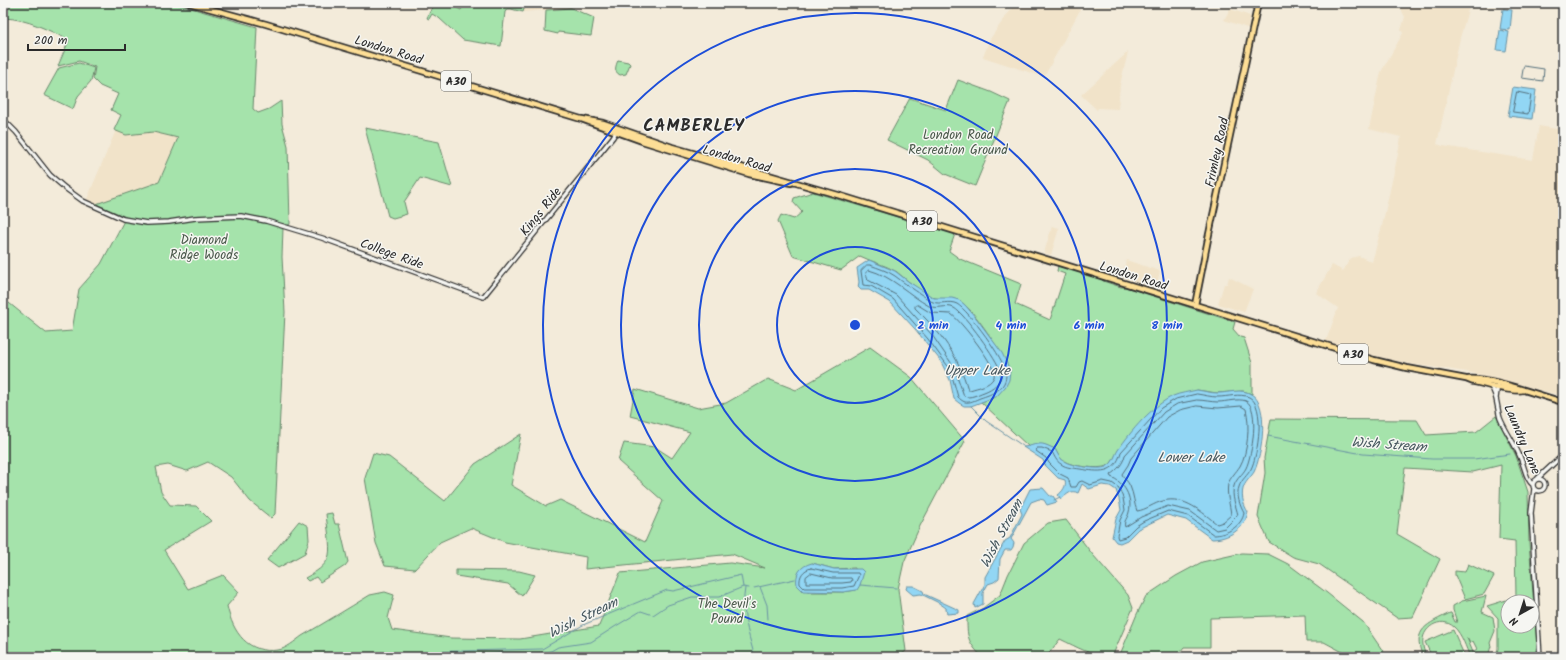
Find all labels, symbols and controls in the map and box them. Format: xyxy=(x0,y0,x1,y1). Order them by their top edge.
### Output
scale bar xyxy=(28,26,125,52)
street label: London Road xyxy=(352,30,426,71)
text: 200 m xyxy=(34,31,68,50)
road number: A30 xyxy=(441,71,471,91)
district label: CAMBERLEY xyxy=(643,113,745,140)
street label: Frimley Road xyxy=(1200,115,1235,189)
park label: London Road Recreation Ground xyxy=(908,125,1008,161)
street label: London Road xyxy=(700,140,774,179)
street label: Kings Ride xyxy=(515,183,568,241)
road number: A30 xyxy=(907,211,937,231)
park label: Diamond Ridge Woods xyxy=(170,230,239,266)
street label: College Ride xyxy=(357,233,426,276)
street label: London Road xyxy=(1097,256,1171,297)
text: 2 min xyxy=(917,316,949,335)
text: 4 min xyxy=(996,316,1027,335)
text: 6 min xyxy=(1074,316,1105,335)
text: 8 min xyxy=(1151,316,1183,335)
centre of rings xyxy=(848,318,862,332)
road number: A30 xyxy=(1338,344,1368,364)
water label: Upper Lake xyxy=(944,360,1011,382)
street label: Laundry Lane xyxy=(1497,401,1546,478)
water label: Wish Stream xyxy=(1351,431,1429,459)
water label: Lower Lake xyxy=(1157,447,1226,469)
water label: Wish Stream xyxy=(975,494,1030,572)
water label: Wish Stream xyxy=(545,591,624,644)
park label: The Devil's Pound xyxy=(698,594,757,630)
north arrow xyxy=(1500,594,1540,634)
text: N xyxy=(1506,612,1523,630)

